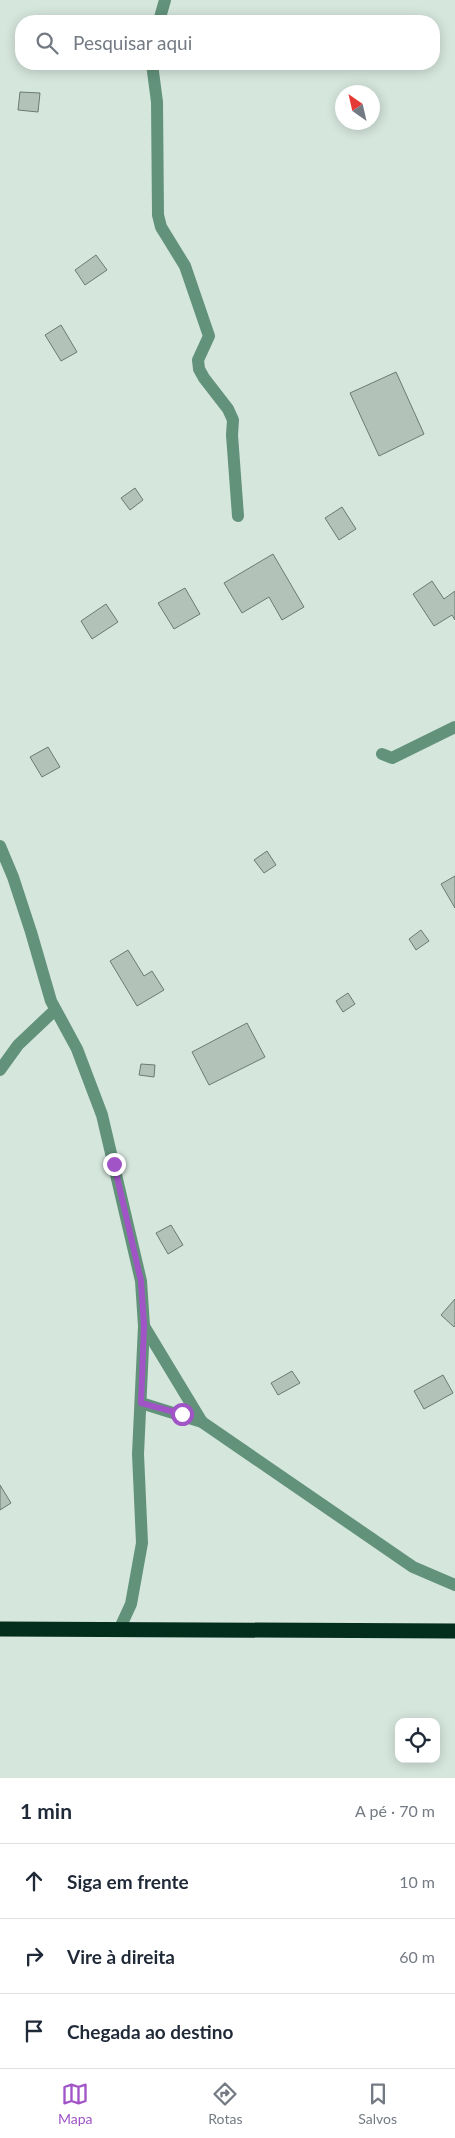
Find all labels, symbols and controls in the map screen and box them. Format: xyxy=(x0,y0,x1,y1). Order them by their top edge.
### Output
search box xyxy=(15,15,440,70)
icon: search xyxy=(33,29,61,57)
text: Pesquisar aqui xyxy=(73,31,192,54)
north arrow xyxy=(335,85,380,130)
route end xyxy=(103,1153,126,1176)
route start xyxy=(171,1403,194,1426)
map controls xyxy=(395,1718,440,1763)
button: locate xyxy=(395,1718,440,1763)
text: 1 min xyxy=(20,1798,72,1823)
text: A pé · 70 m xyxy=(355,1801,435,1820)
icon: ahead xyxy=(20,1867,48,1895)
text: Siga em frente xyxy=(67,1870,189,1893)
text: 10 m xyxy=(399,1872,435,1891)
icon: right xyxy=(20,1942,48,1970)
text: Vire à direita xyxy=(67,1945,175,1968)
text: 60 m xyxy=(399,1947,435,1966)
icon: arrive xyxy=(20,2017,48,2045)
text: Chegada ao destino xyxy=(67,2020,233,2043)
tab: Mapa xyxy=(58,2080,92,2127)
tab: Rotas xyxy=(208,2080,242,2127)
tab: Salvos xyxy=(358,2080,397,2127)

